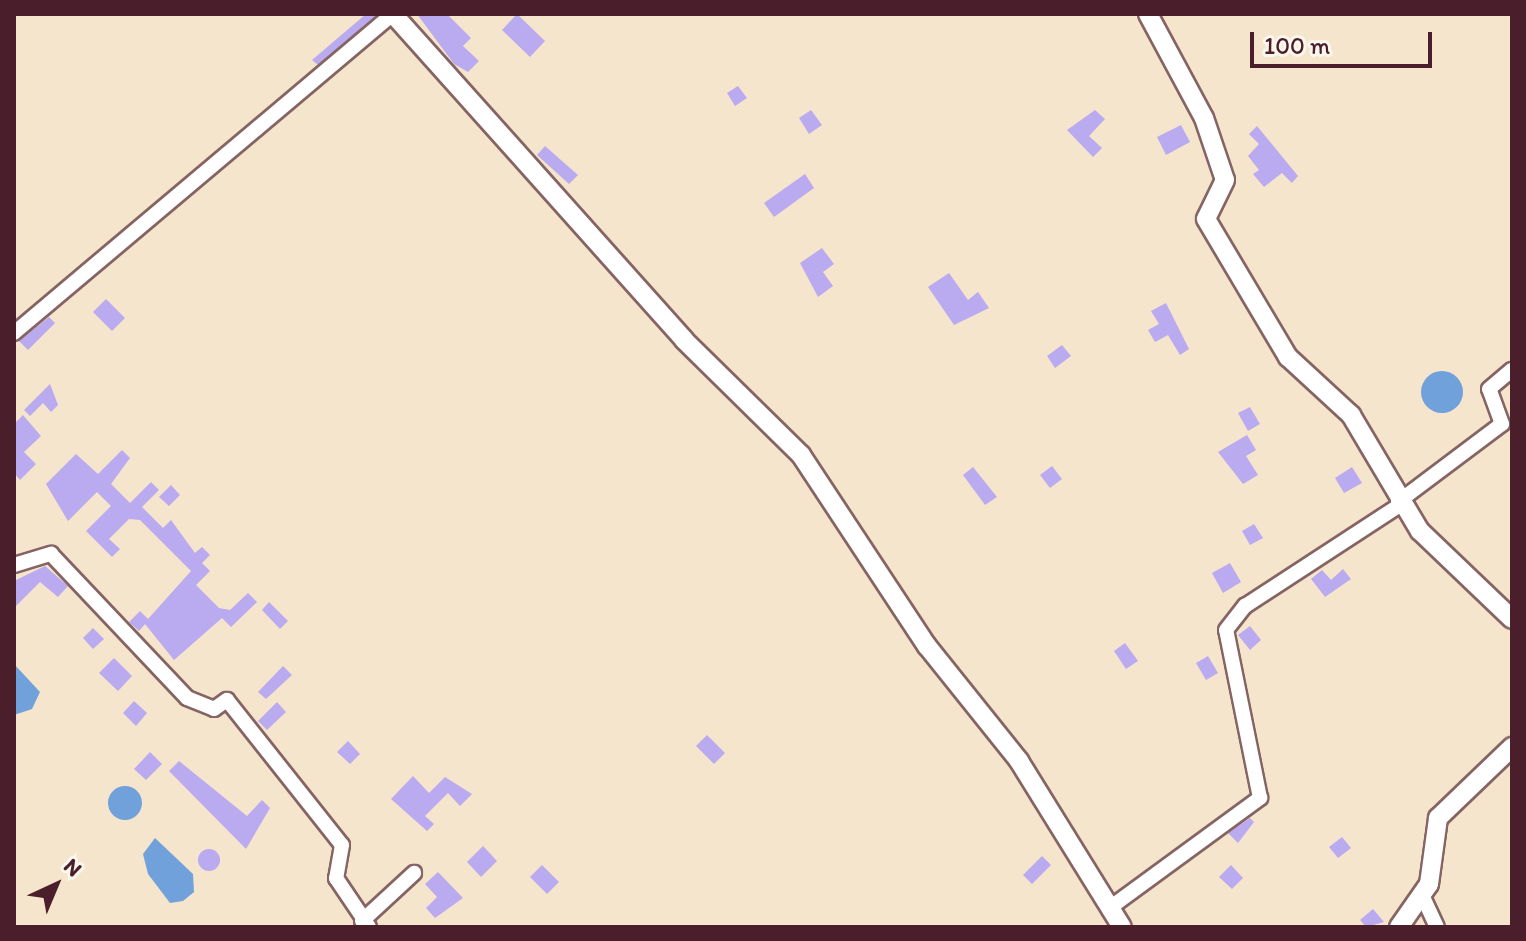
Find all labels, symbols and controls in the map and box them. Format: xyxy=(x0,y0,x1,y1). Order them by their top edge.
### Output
scale bar xyxy=(1254,16,1436,66)
text: 100 m xyxy=(1264,31,1330,60)
north arrow xyxy=(16,845,96,925)
text: N xyxy=(58,852,88,882)

